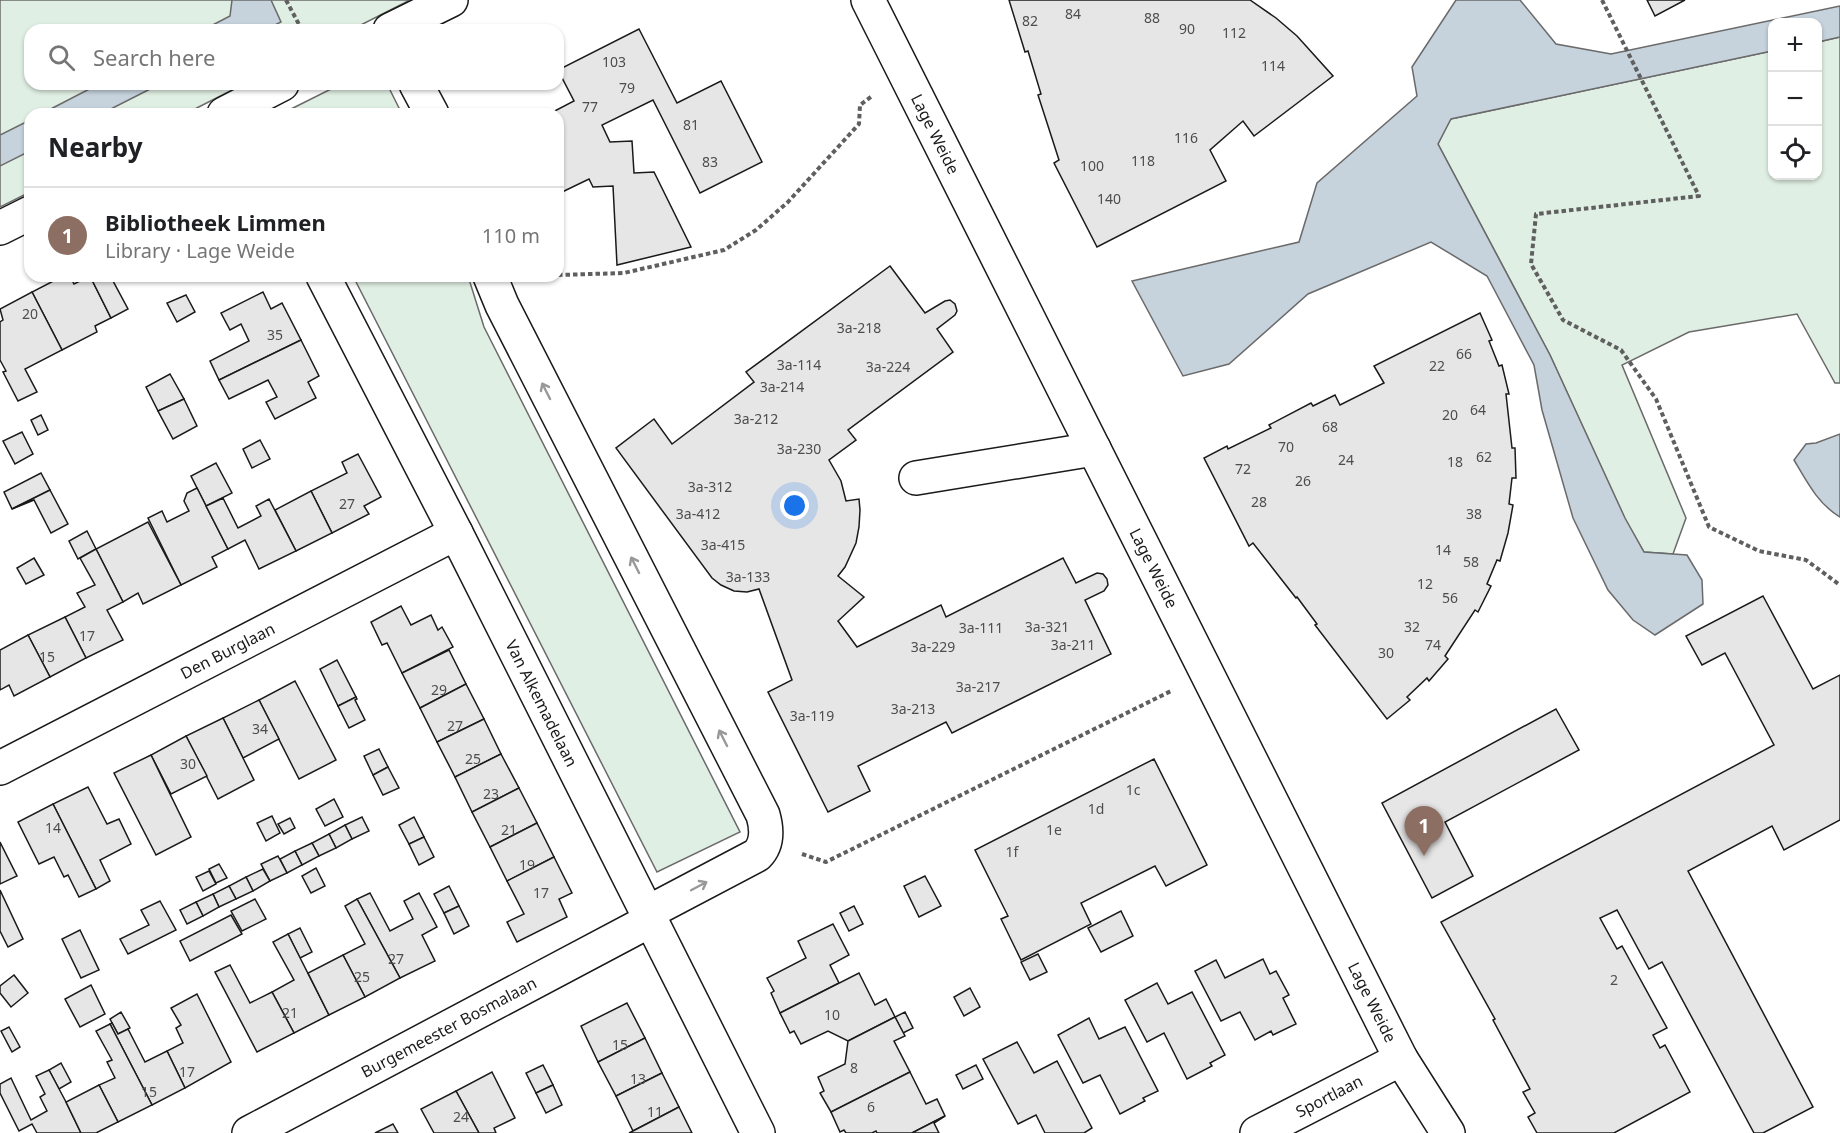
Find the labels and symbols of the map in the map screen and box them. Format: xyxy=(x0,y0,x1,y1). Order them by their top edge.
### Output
house number: 84 xyxy=(1065,4,1081,23)
house number: 88 xyxy=(1144,8,1160,27)
house number: 82 xyxy=(1022,11,1038,30)
house number: 90 xyxy=(1179,19,1195,38)
house number: 112 xyxy=(1222,23,1246,42)
house number: 103 xyxy=(602,52,626,71)
house number: 114 xyxy=(1261,56,1285,75)
house number: 79 xyxy=(619,78,635,97)
street label: Lage Weide xyxy=(906,90,965,178)
house number: 77 xyxy=(582,97,598,116)
house number: 81 xyxy=(683,115,699,134)
house number: 116 xyxy=(1174,128,1198,147)
house number: 118 xyxy=(1131,151,1155,170)
house number: 83 xyxy=(702,152,718,171)
house number: 100 xyxy=(1080,156,1104,175)
house number: 140 xyxy=(1097,189,1121,208)
house number: 20 xyxy=(22,304,38,323)
house number: 3a-218 xyxy=(837,318,881,337)
house number: 35 xyxy=(267,325,283,344)
house number: 66 xyxy=(1456,344,1472,363)
house number: 3a-114 xyxy=(777,355,821,374)
house number: 22 xyxy=(1429,356,1445,375)
house number: 3a-224 xyxy=(866,357,910,376)
house number: 3a-214 xyxy=(760,377,804,396)
one-way arrow xyxy=(540,383,552,400)
house number: 64 xyxy=(1470,400,1486,419)
house number: 20 xyxy=(1442,405,1458,424)
house number: 3a-212 xyxy=(734,409,778,428)
house number: 68 xyxy=(1322,417,1338,436)
house number: 70 xyxy=(1278,437,1294,456)
house number: 3a-230 xyxy=(777,439,821,458)
house number: 62 xyxy=(1476,447,1492,466)
house number: 24 xyxy=(1338,450,1354,469)
house number: 18 xyxy=(1447,452,1463,471)
house number: 72 xyxy=(1235,459,1251,478)
house number: 26 xyxy=(1295,471,1311,490)
house number: 3a-312 xyxy=(688,477,732,496)
your location xyxy=(780,491,809,520)
house number: 28 xyxy=(1251,492,1267,511)
house number: 27 xyxy=(339,494,355,513)
house number: 3a-412 xyxy=(676,504,720,523)
house number: 38 xyxy=(1466,504,1482,523)
street label: Lage Weide xyxy=(1125,524,1183,612)
house number: 3a-415 xyxy=(701,535,745,554)
house number: 14 xyxy=(1435,540,1451,559)
house number: 58 xyxy=(1463,552,1479,571)
one-way arrow xyxy=(628,556,640,574)
house number: 3a-133 xyxy=(726,567,770,586)
house number: 12 xyxy=(1417,574,1433,593)
house number: 56 xyxy=(1442,588,1458,607)
street label: Den Burglaan xyxy=(177,617,279,684)
house number: 3a-321 xyxy=(1025,617,1069,636)
house number: 32 xyxy=(1404,617,1420,636)
house number: 3a-111 xyxy=(959,618,1003,637)
house number: 17 xyxy=(79,626,95,645)
house number: 3a-211 xyxy=(1051,635,1095,654)
house number: 74 xyxy=(1425,635,1441,654)
street label: Van Alkemadelaan xyxy=(501,636,583,770)
house number: 3a-229 xyxy=(911,637,955,656)
house number: 30 xyxy=(1378,643,1394,662)
house number: 15 xyxy=(39,647,55,666)
house number: 3a-217 xyxy=(956,677,1000,696)
house number: 29 xyxy=(431,680,447,699)
house number: 3a-213 xyxy=(891,699,935,718)
house number: 3a-119 xyxy=(790,706,834,725)
house number: 27 xyxy=(447,716,463,735)
house number: 34 xyxy=(252,719,268,738)
one-way arrow xyxy=(717,730,729,748)
house number: 25 xyxy=(465,749,481,768)
house number: 30 xyxy=(180,754,196,773)
house number: 1c xyxy=(1126,780,1141,799)
house number: 23 xyxy=(483,784,499,803)
house number: 1d xyxy=(1088,799,1104,818)
pin: 1 xyxy=(1404,806,1444,856)
house number: 14 xyxy=(45,818,61,837)
house number: 21 xyxy=(501,820,517,839)
house number: 1e xyxy=(1046,820,1062,839)
house number: 1f xyxy=(1006,842,1020,861)
house number: 19 xyxy=(519,855,535,874)
one-way arrow xyxy=(689,880,707,891)
house number: 17 xyxy=(533,883,549,902)
house number: 27 xyxy=(388,949,404,968)
street label: Lage Weide xyxy=(1343,958,1402,1046)
house number: 25 xyxy=(354,967,370,986)
house number: 2 xyxy=(1610,970,1618,989)
street label: Burgemeester Bosmalaan xyxy=(357,972,540,1083)
house number: 21 xyxy=(282,1003,298,1022)
house number: 10 xyxy=(824,1005,840,1024)
house number: 15 xyxy=(612,1035,628,1054)
house number: 8 xyxy=(850,1058,858,1077)
house number: 17 xyxy=(179,1062,195,1081)
house number: 13 xyxy=(630,1069,646,1088)
street label: Sportlaan xyxy=(1292,1070,1366,1122)
house number: 15 xyxy=(141,1082,157,1101)
house number: 6 xyxy=(867,1097,875,1116)
house number: 11 xyxy=(647,1102,663,1121)
house number: 24 xyxy=(453,1107,469,1126)

